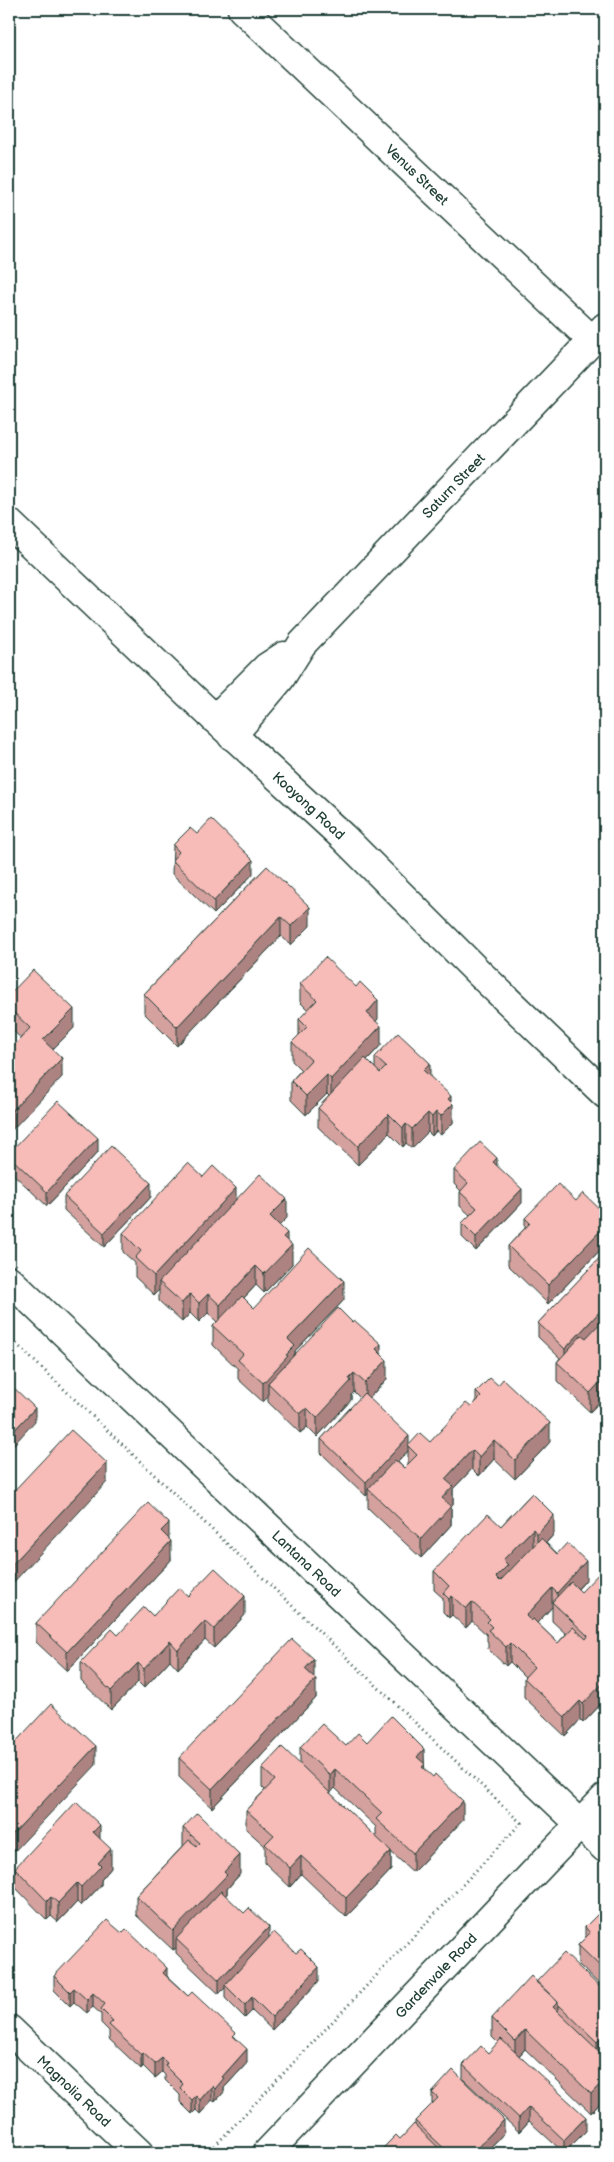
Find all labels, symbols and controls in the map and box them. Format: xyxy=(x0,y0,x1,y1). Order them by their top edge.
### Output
street label: Venus Street xyxy=(382,141,453,209)
street label: Saturn Street xyxy=(418,449,489,522)
street label: Kooyong Road xyxy=(269,768,349,843)
street label: Lantana Road xyxy=(269,1527,345,1600)
street label: Gardenvale Road xyxy=(392,1930,480,2022)
street label: Magnolia Road xyxy=(34,2052,115,2130)

